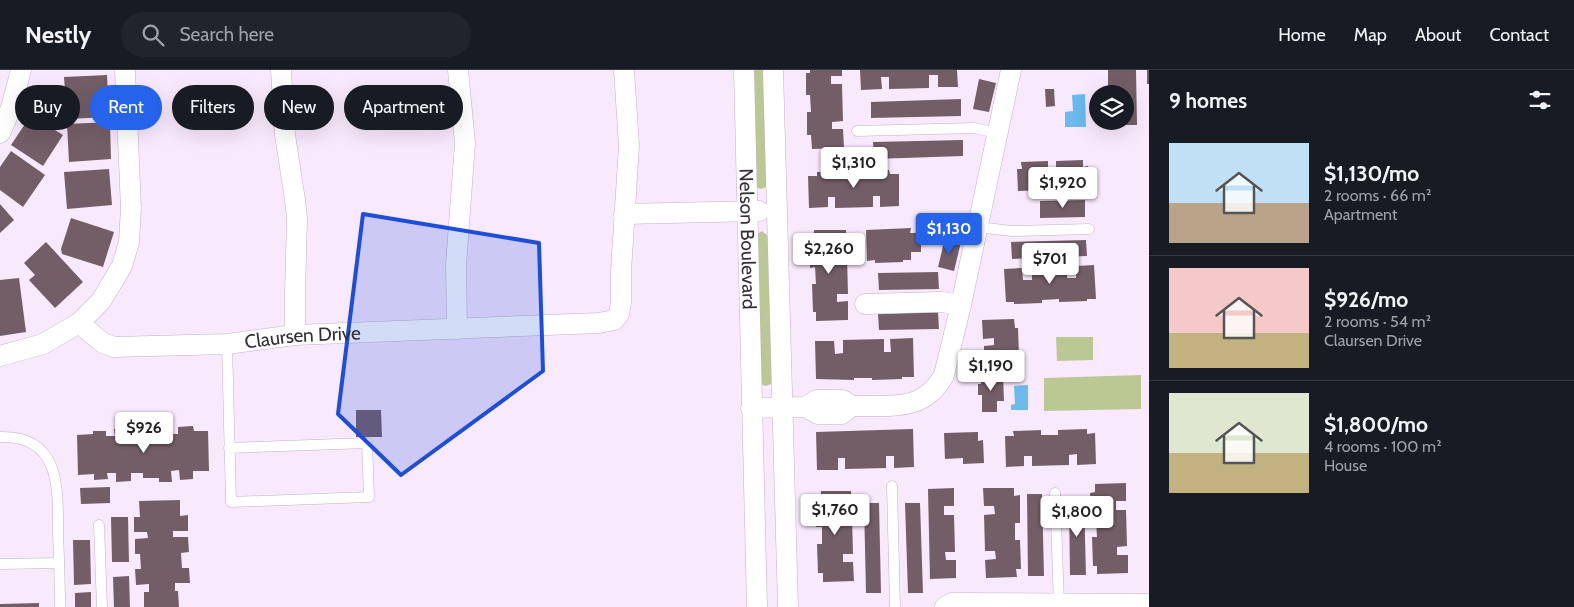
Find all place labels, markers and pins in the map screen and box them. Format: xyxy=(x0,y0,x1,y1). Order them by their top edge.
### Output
pin: $1,310 xyxy=(813,146,895,189)
pin: $1,920 xyxy=(1022,166,1104,209)
pin: $1,130 xyxy=(908,212,990,255)
pin: $2,260 xyxy=(788,232,870,275)
pin: $701 xyxy=(1020,242,1080,285)
pin: $1,190 xyxy=(950,350,1032,392)
pin: $926 xyxy=(114,412,174,454)
pin: $1,760 xyxy=(794,494,876,536)
pin: $1,800 xyxy=(1036,496,1118,538)

